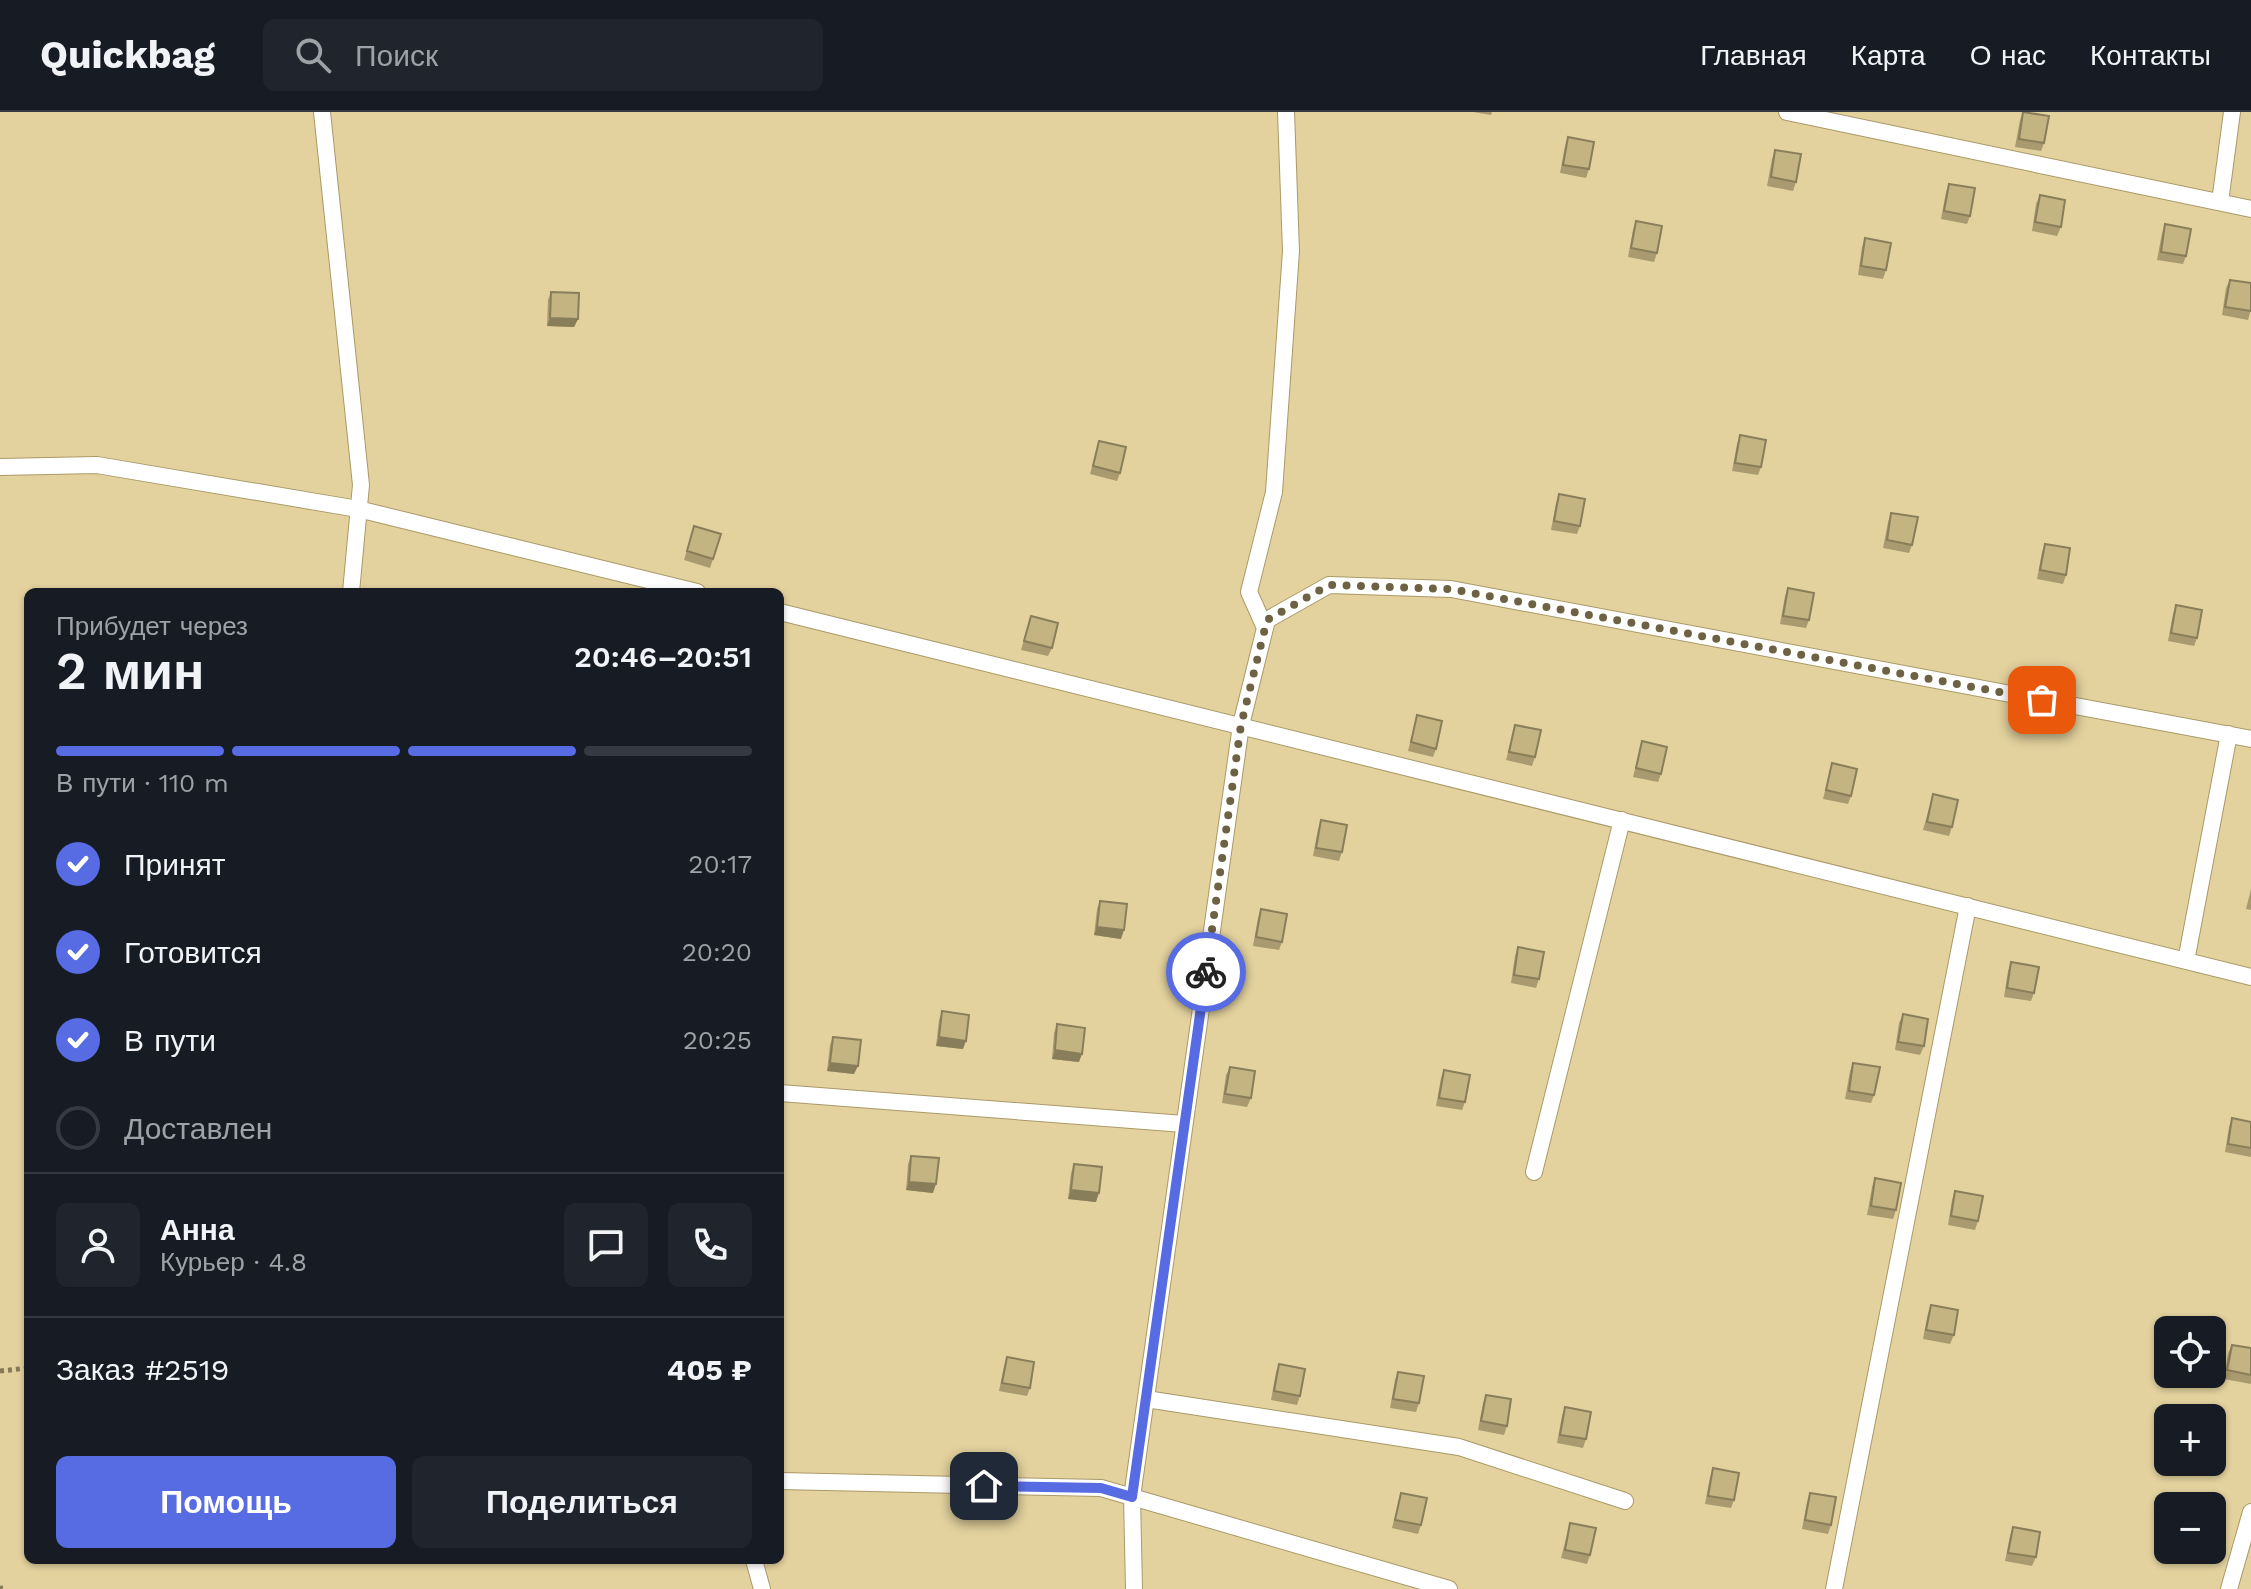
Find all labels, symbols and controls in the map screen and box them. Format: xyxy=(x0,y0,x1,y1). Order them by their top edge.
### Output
search box xyxy=(263,19,823,91)
text: Quickbag xyxy=(40,33,215,77)
icon: search xyxy=(291,33,335,77)
text: Поиск xyxy=(355,38,438,73)
text: Главная xyxy=(1700,39,1807,72)
text: Карта xyxy=(1851,39,1926,72)
text: О нас xyxy=(1970,39,2046,72)
text: Контакты xyxy=(2090,39,2211,72)
text: Прибудет через xyxy=(56,611,248,641)
text: 20:46–20:51 xyxy=(574,639,752,674)
text: 2 мин xyxy=(56,641,205,702)
pin xyxy=(2008,666,2076,734)
icon: bag xyxy=(2020,678,2064,722)
text: В пути · 110 m xyxy=(56,768,229,798)
icon: check xyxy=(56,842,100,886)
text: Принят xyxy=(124,847,226,882)
text: 20:17 xyxy=(688,849,752,879)
icon: check xyxy=(56,930,100,974)
courier xyxy=(1166,932,1246,1012)
text: Готовится xyxy=(124,935,262,970)
text: 20:20 xyxy=(682,937,752,967)
icon: bike xyxy=(1184,950,1228,994)
icon: check xyxy=(56,1018,100,1062)
text: В пути xyxy=(124,1023,216,1058)
text: 20:25 xyxy=(683,1025,752,1055)
text: Доставлен xyxy=(124,1111,272,1146)
button: person xyxy=(56,1203,140,1287)
button: chat xyxy=(564,1203,648,1287)
button: phone xyxy=(668,1203,752,1287)
text: Анна xyxy=(160,1212,235,1247)
text: Курьер · 4.8 xyxy=(160,1247,307,1277)
map controls xyxy=(2154,1316,2226,1564)
button: locate xyxy=(2154,1316,2226,1388)
text: Заказ #2519 xyxy=(56,1352,229,1387)
text: 405 ₽ xyxy=(667,1352,752,1387)
button: + xyxy=(2154,1404,2226,1476)
pin xyxy=(950,1452,1018,1520)
button: Помощь xyxy=(56,1456,396,1548)
button: Поделиться xyxy=(412,1456,752,1548)
icon: home xyxy=(962,1464,1006,1508)
button: − xyxy=(2154,1492,2226,1564)

